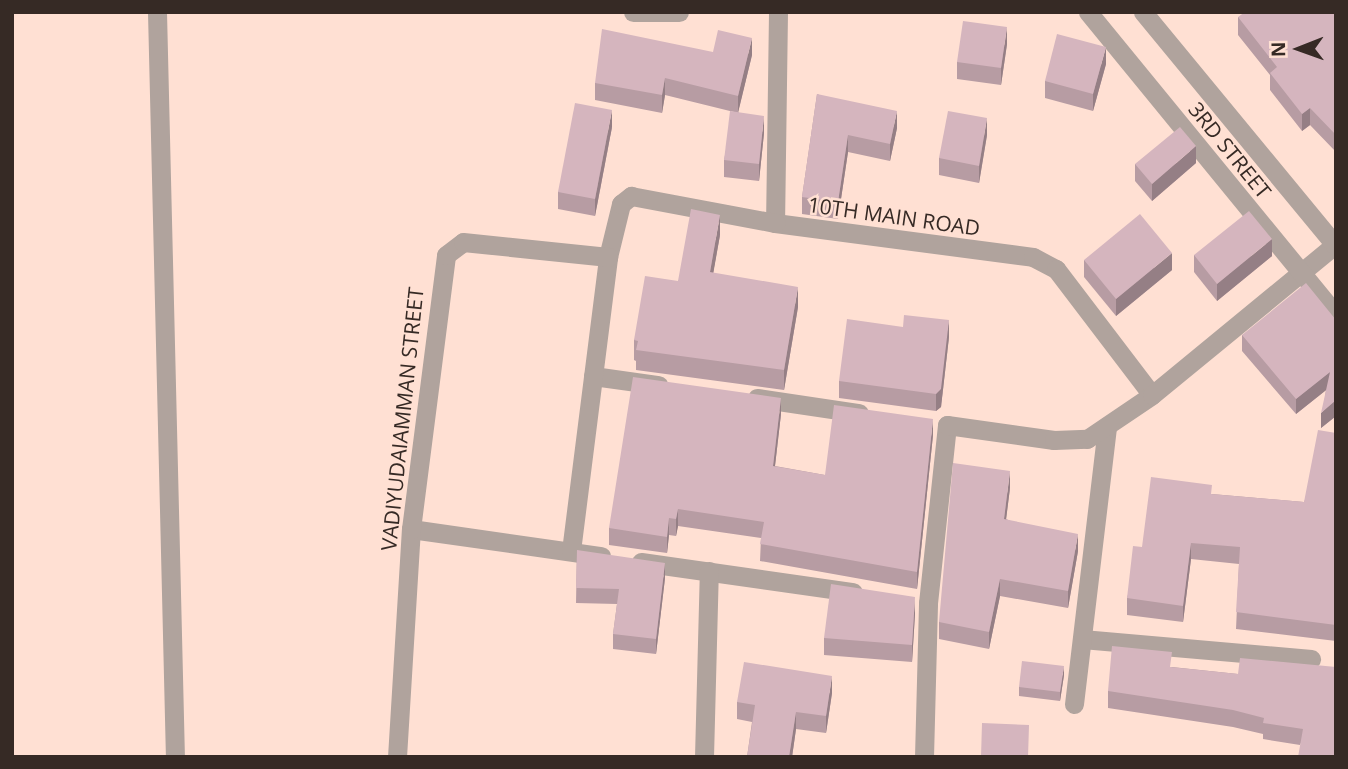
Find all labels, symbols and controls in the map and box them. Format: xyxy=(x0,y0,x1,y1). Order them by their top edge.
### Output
north arrow xyxy=(1264,14,1334,84)
text: N xyxy=(1265,41,1291,57)
street label: 3RD STREET xyxy=(1184,97,1276,203)
street label: 10TH MAIN ROAD xyxy=(806,191,982,241)
street label: VADIYUDAIAMMAN STREET xyxy=(376,286,428,552)

